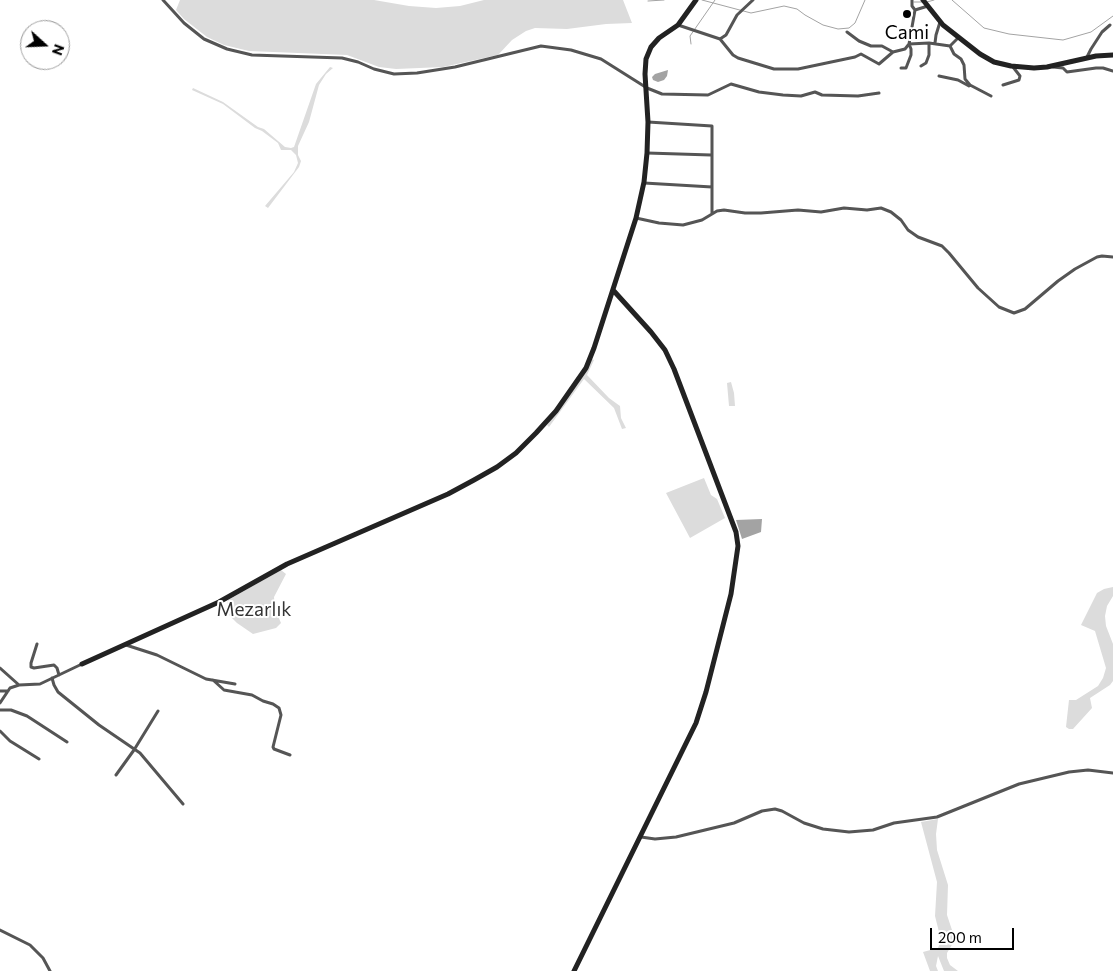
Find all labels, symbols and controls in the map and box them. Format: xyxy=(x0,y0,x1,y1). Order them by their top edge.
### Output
marker: Cami xyxy=(901,8,913,20)
north arrow xyxy=(20,20,70,70)
place label: Cami xyxy=(885,22,929,44)
text: N xyxy=(49,42,68,58)
park label: Mezarlık xyxy=(216,599,292,621)
scale bar xyxy=(933,918,1017,950)
text: 200 m xyxy=(938,928,982,946)

